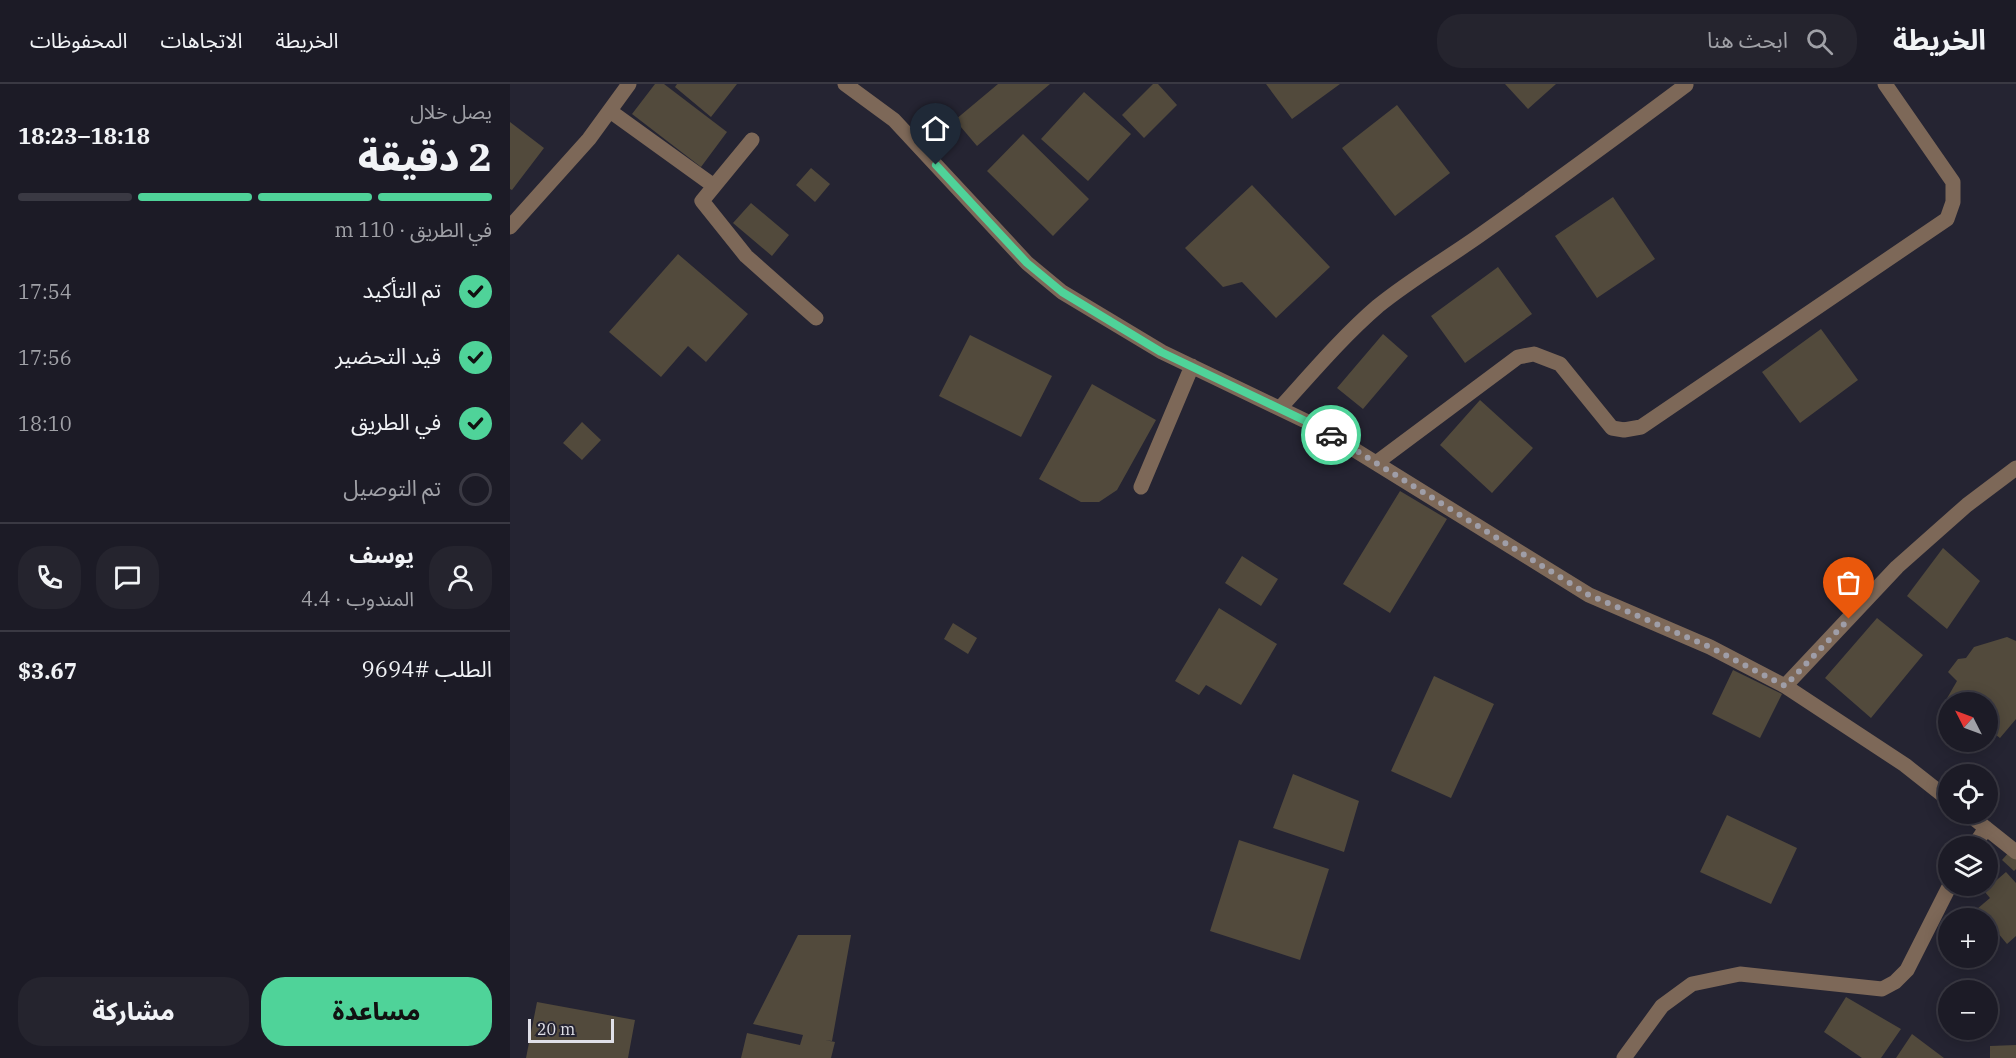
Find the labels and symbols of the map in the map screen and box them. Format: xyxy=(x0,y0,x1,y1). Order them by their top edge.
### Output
pin xyxy=(910,103,961,165)
courier xyxy=(1301,405,1361,465)
pin xyxy=(1823,557,1874,619)
north arrow xyxy=(1938,692,1998,752)
scale bar xyxy=(528,1016,614,1044)

